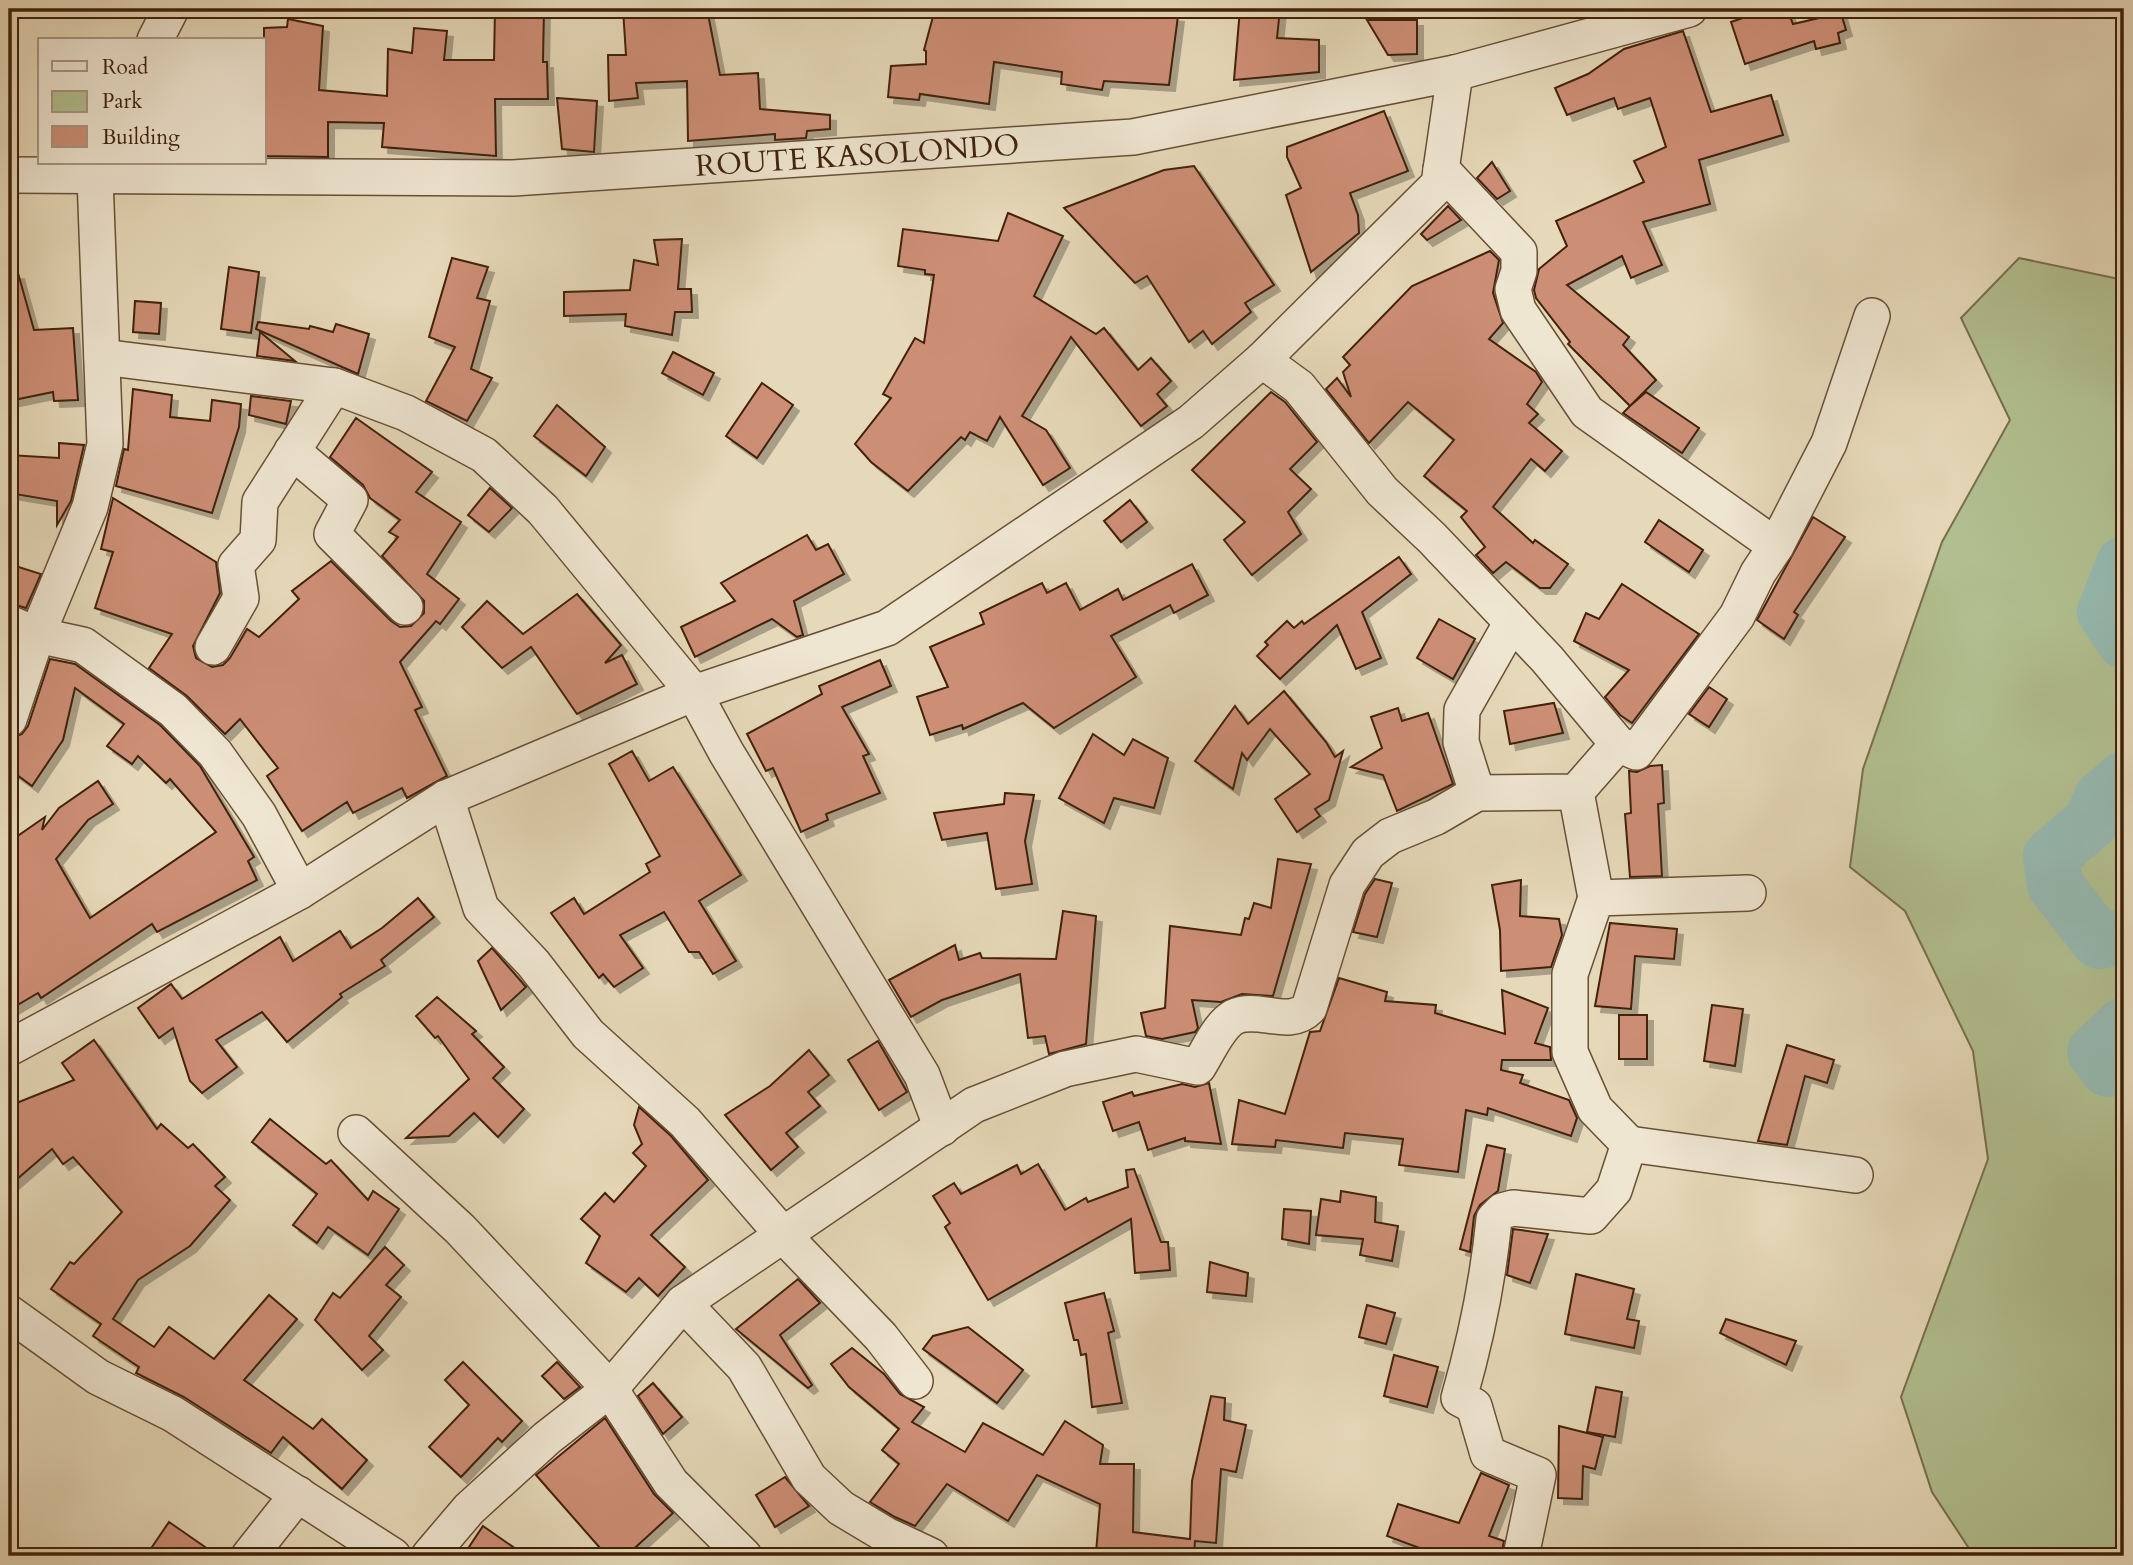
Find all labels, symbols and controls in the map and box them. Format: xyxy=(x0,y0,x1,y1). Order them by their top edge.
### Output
legend xyxy=(38,38,266,164)
text: Road xyxy=(102,53,148,82)
text: Park xyxy=(102,87,143,116)
text: Building xyxy=(102,123,180,152)
street label: ROUTE KASOLONDO xyxy=(694,124,1020,186)

